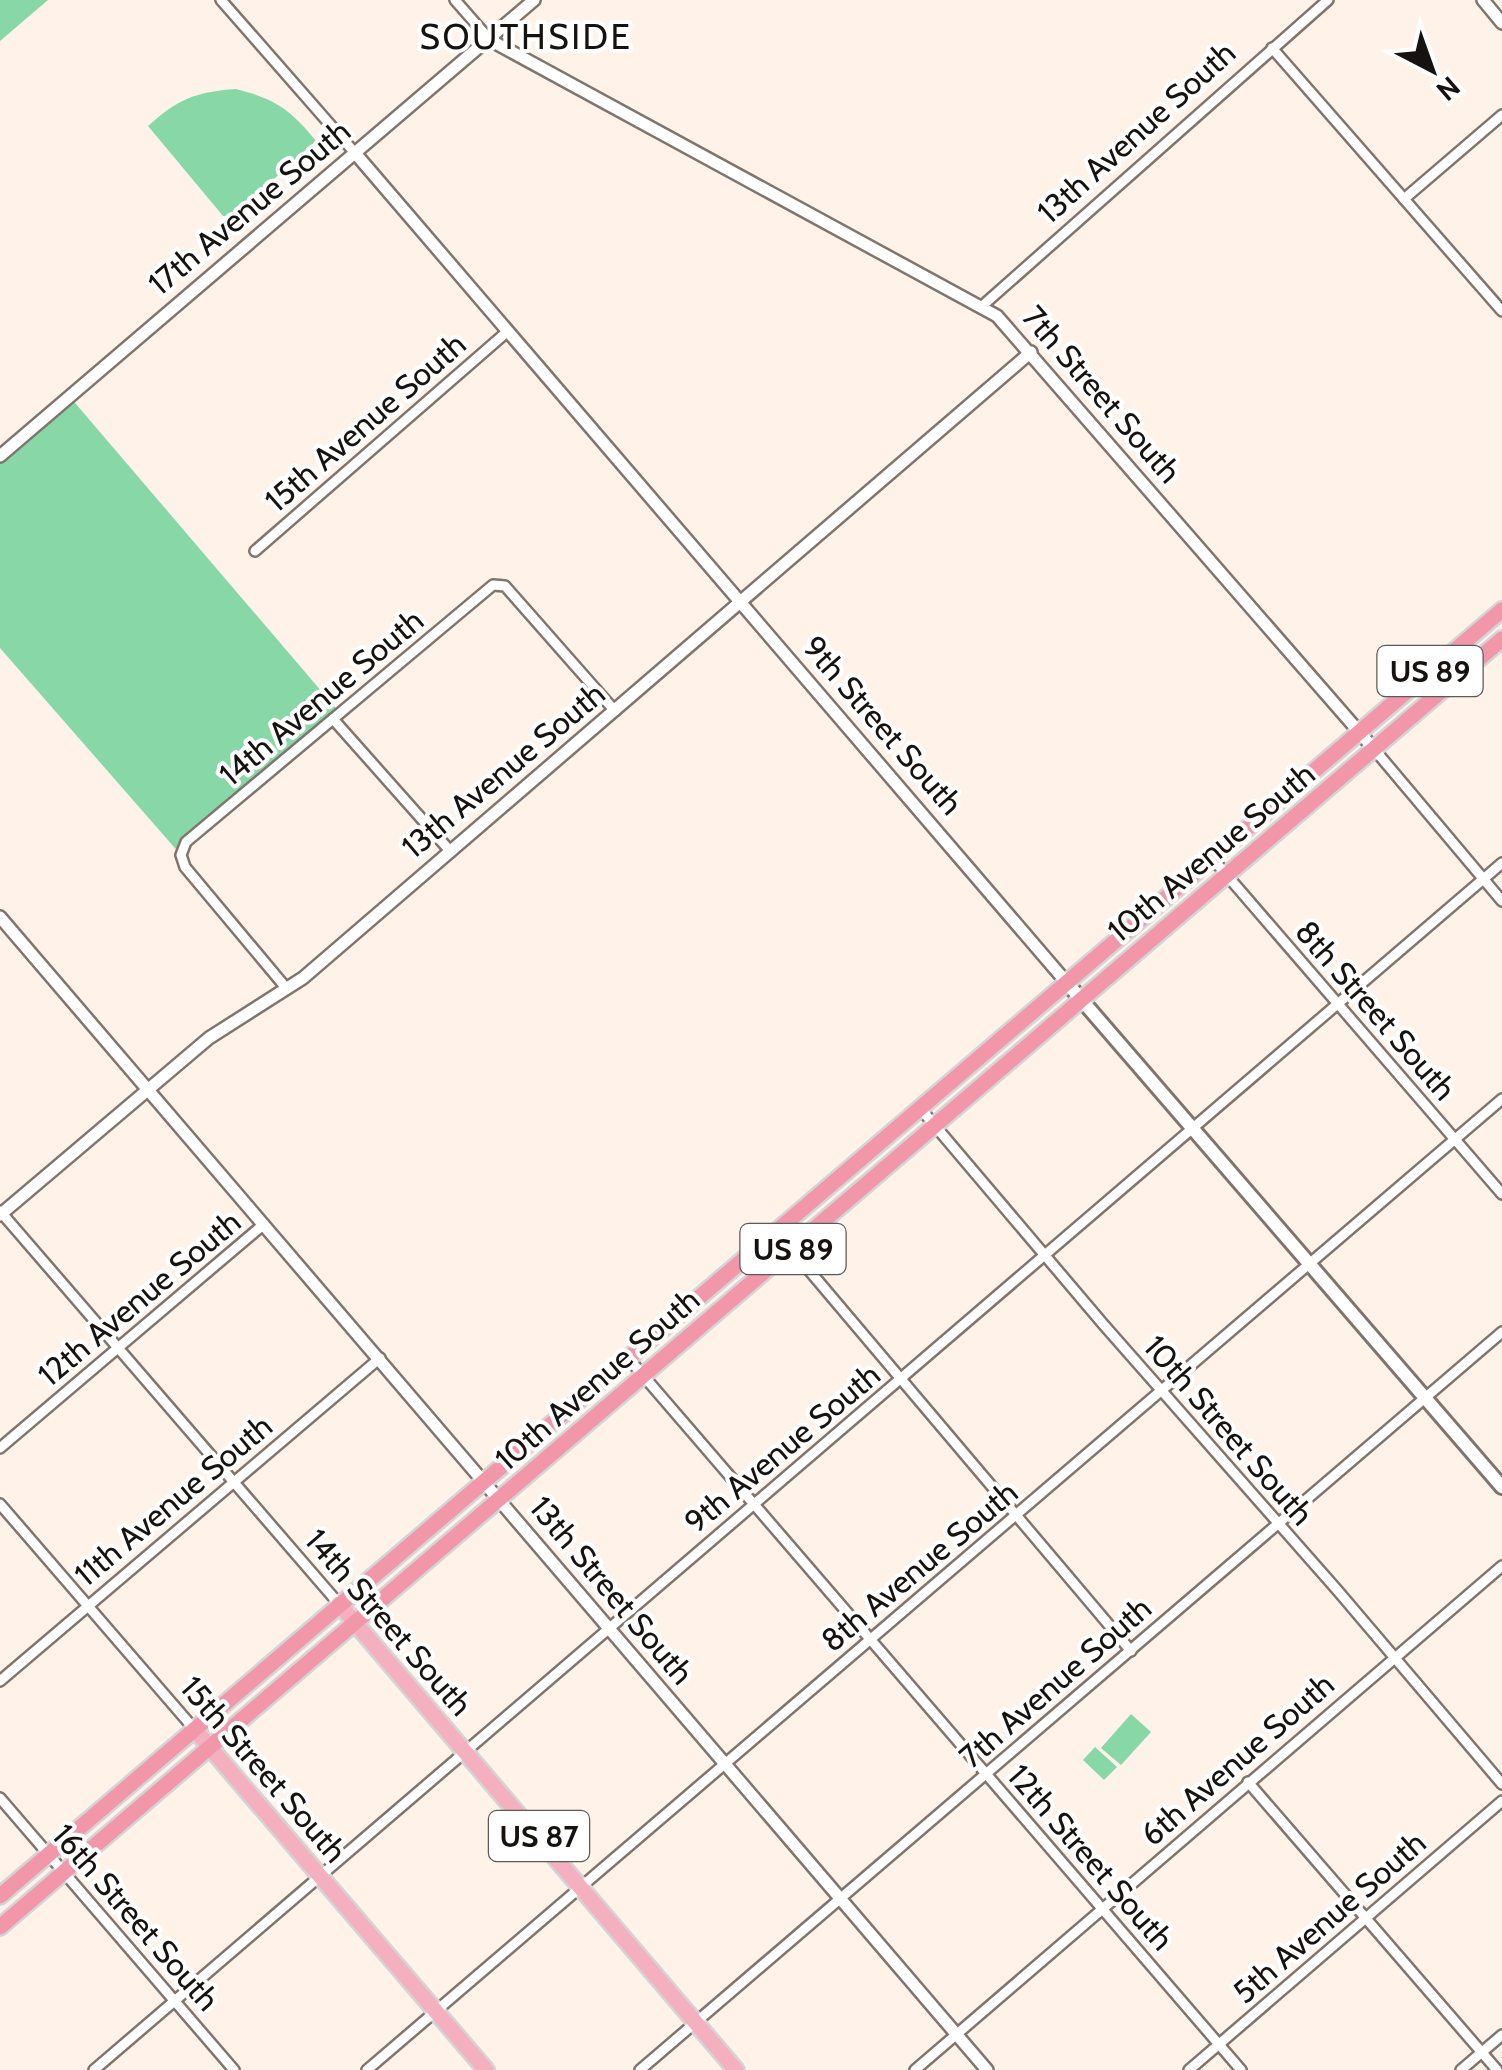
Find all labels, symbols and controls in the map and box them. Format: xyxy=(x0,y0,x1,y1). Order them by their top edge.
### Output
district label: SOUTHSIDE xyxy=(420,15,632,58)
north arrow xyxy=(1382,20,1482,120)
street label: 13th Avenue South xyxy=(1029,33,1243,231)
text: N xyxy=(1430,70,1467,108)
street label: 17th Avenue South xyxy=(140,111,358,303)
street label: 7th Street South xyxy=(1014,297,1190,491)
street label: 15th Avenue South xyxy=(257,324,473,520)
street label: 14th Avenue South xyxy=(211,600,431,794)
street label: 9th Street South xyxy=(795,628,971,822)
road number: US 89 xyxy=(1378,646,1482,696)
street label: 13th Avenue South xyxy=(394,674,612,866)
street label: 10th Avenue South xyxy=(1100,754,1322,950)
street label: 8th Street South xyxy=(1287,912,1465,1108)
street label: 12th Avenue South xyxy=(30,1202,248,1394)
road number: US 89 xyxy=(740,1224,846,1274)
street label: 10th Avenue South xyxy=(487,1280,707,1478)
street label: 10th Street South xyxy=(1136,1327,1322,1533)
street label: 9th Avenue South xyxy=(676,1355,888,1541)
street label: 11th Avenue South xyxy=(66,1406,280,1594)
street label: 8th Avenue South xyxy=(813,1472,1025,1660)
street label: 13th Street South xyxy=(522,1488,702,1692)
street label: 14th Street South xyxy=(297,1521,481,1723)
street label: 7th Avenue South xyxy=(951,1588,1159,1776)
street label: 6th Avenue South xyxy=(1132,1664,1342,1854)
street label: 15th Street South xyxy=(173,1668,355,1870)
street label: 12th Street South xyxy=(1000,1756,1182,1958)
road number: US 87 xyxy=(489,1811,589,1861)
street label: 16th Street South xyxy=(44,1816,228,2018)
street label: 5th Avenue South xyxy=(1225,1823,1433,2011)

